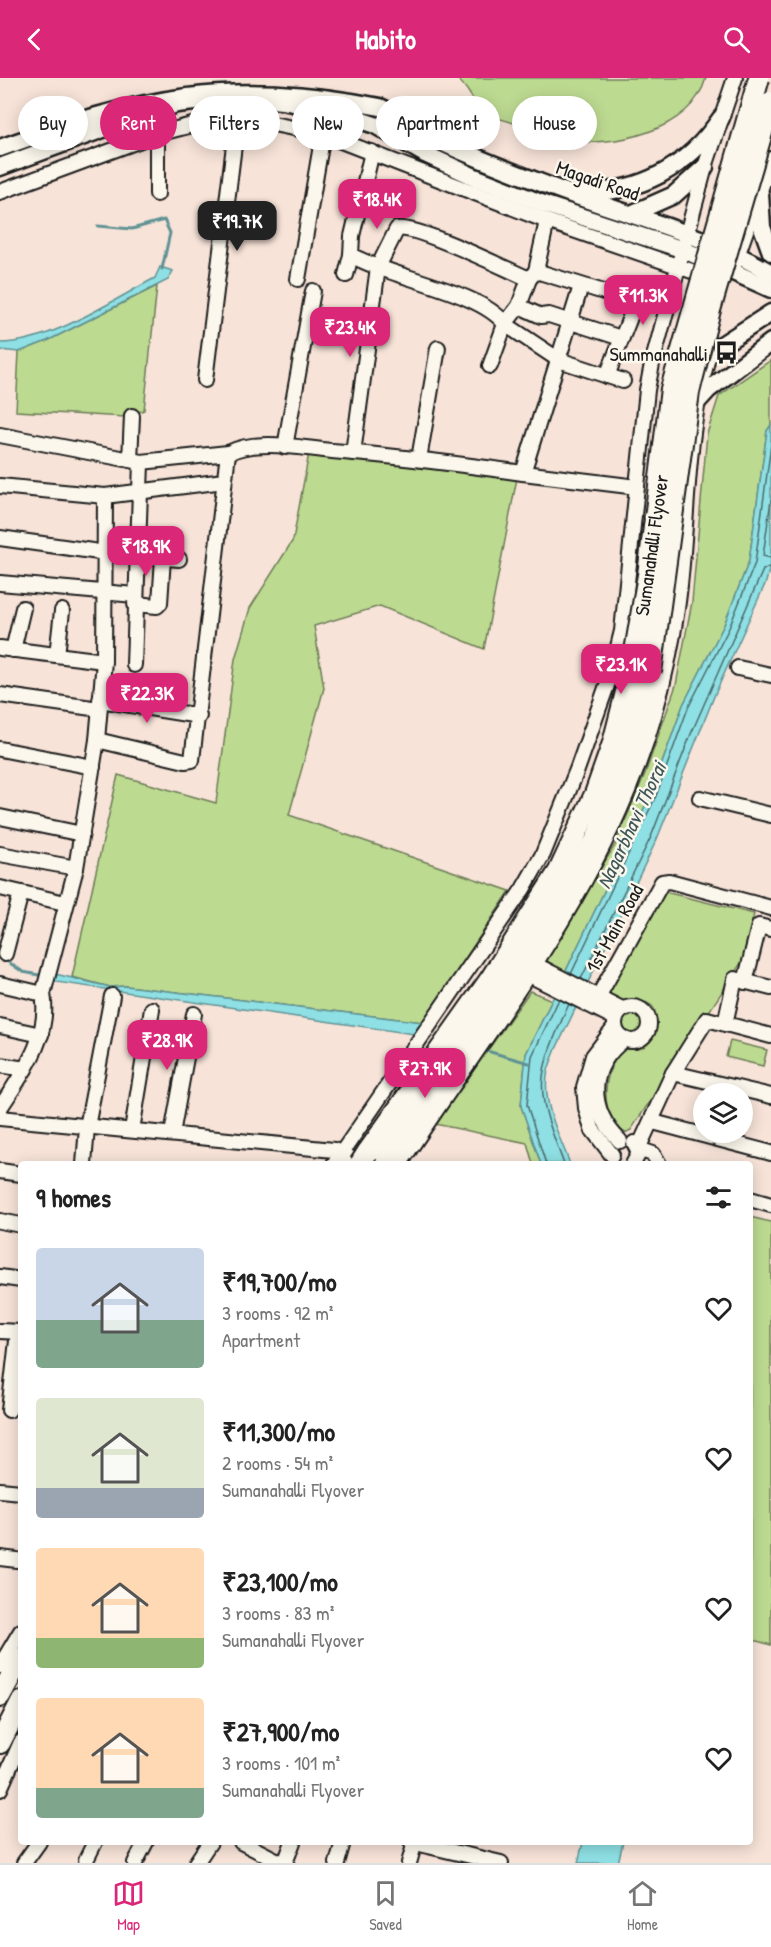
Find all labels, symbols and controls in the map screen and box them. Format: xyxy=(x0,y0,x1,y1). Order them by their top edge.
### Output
text: Habito xyxy=(355,21,416,57)
icon: back xyxy=(18,23,51,56)
icon: search xyxy=(720,23,753,56)
chip: Buy xyxy=(18,96,88,150)
chip: Rent xyxy=(100,96,177,150)
chip: Filters xyxy=(189,96,280,150)
chip: New xyxy=(292,96,364,150)
chip: Apartment xyxy=(376,96,500,150)
chip: House xyxy=(512,96,597,150)
street label: Magadi Road xyxy=(553,153,643,207)
pin: ₹18.4K xyxy=(328,179,426,230)
text: ₹18.4K xyxy=(352,185,402,212)
pin: ₹19.7K xyxy=(188,201,286,252)
text: ₹19.7K xyxy=(212,207,262,234)
pin: ₹11.3K xyxy=(594,275,692,326)
text: ₹11.3K xyxy=(618,281,668,308)
pin: ₹23.4K xyxy=(301,307,399,358)
text: ₹23.4K xyxy=(324,313,376,340)
place label: Summanahalli xyxy=(610,340,708,367)
bus stop icon: Summanahalli xyxy=(713,340,739,366)
street label: Sumanahalli Flyover xyxy=(628,472,674,617)
pin: ₹18.9K xyxy=(97,526,195,577)
text: ₹18.9K xyxy=(121,532,171,559)
pin: ₹23.1K xyxy=(572,644,670,695)
text: ₹23.1K xyxy=(595,650,647,677)
pin: ₹22.3K xyxy=(98,673,196,724)
text: ₹22.3K xyxy=(120,679,174,706)
water label: Nagarbhavi Thorai xyxy=(589,755,674,893)
street label: 1st Main Road xyxy=(579,879,649,977)
pin: ₹28.9K xyxy=(118,1020,216,1071)
text: ₹28.9K xyxy=(141,1026,193,1053)
pin: ₹27.9K xyxy=(376,1048,474,1099)
text: ₹27.9K xyxy=(399,1054,451,1081)
map controls xyxy=(693,1083,753,1143)
button: layers xyxy=(693,1083,753,1143)
text: 9 homes xyxy=(36,1180,111,1215)
icon: filters xyxy=(702,1181,735,1214)
text: ₹19,700/mo xyxy=(222,1264,336,1299)
icon: home xyxy=(84,1272,156,1344)
icon: heart xyxy=(702,1292,735,1325)
text: 3 rooms · 92 m² xyxy=(222,1299,333,1326)
text: Apartment xyxy=(222,1326,300,1353)
text: ₹11,300/mo xyxy=(222,1414,335,1449)
icon: home xyxy=(84,1422,156,1494)
icon: heart xyxy=(702,1442,735,1475)
text: 2 rooms · 54 m² xyxy=(222,1449,333,1476)
text: Sumanahalli Flyover xyxy=(222,1476,364,1503)
text: ₹23,100/mo xyxy=(222,1564,338,1599)
icon: home xyxy=(84,1572,156,1644)
icon: heart xyxy=(702,1592,735,1625)
text: 3 rooms · 83 m² xyxy=(222,1599,334,1626)
text: Sumanahalli Flyover xyxy=(222,1626,364,1653)
text: ₹27,900/mo xyxy=(222,1714,339,1749)
icon: home xyxy=(84,1722,156,1794)
icon: heart xyxy=(702,1742,735,1775)
text: 3 rooms · 101 m² xyxy=(222,1749,340,1776)
text: Sumanahalli Flyover xyxy=(222,1776,364,1803)
tab: Map xyxy=(112,1877,145,1935)
tab: Saved xyxy=(369,1877,402,1935)
tab: Home xyxy=(626,1877,659,1935)

